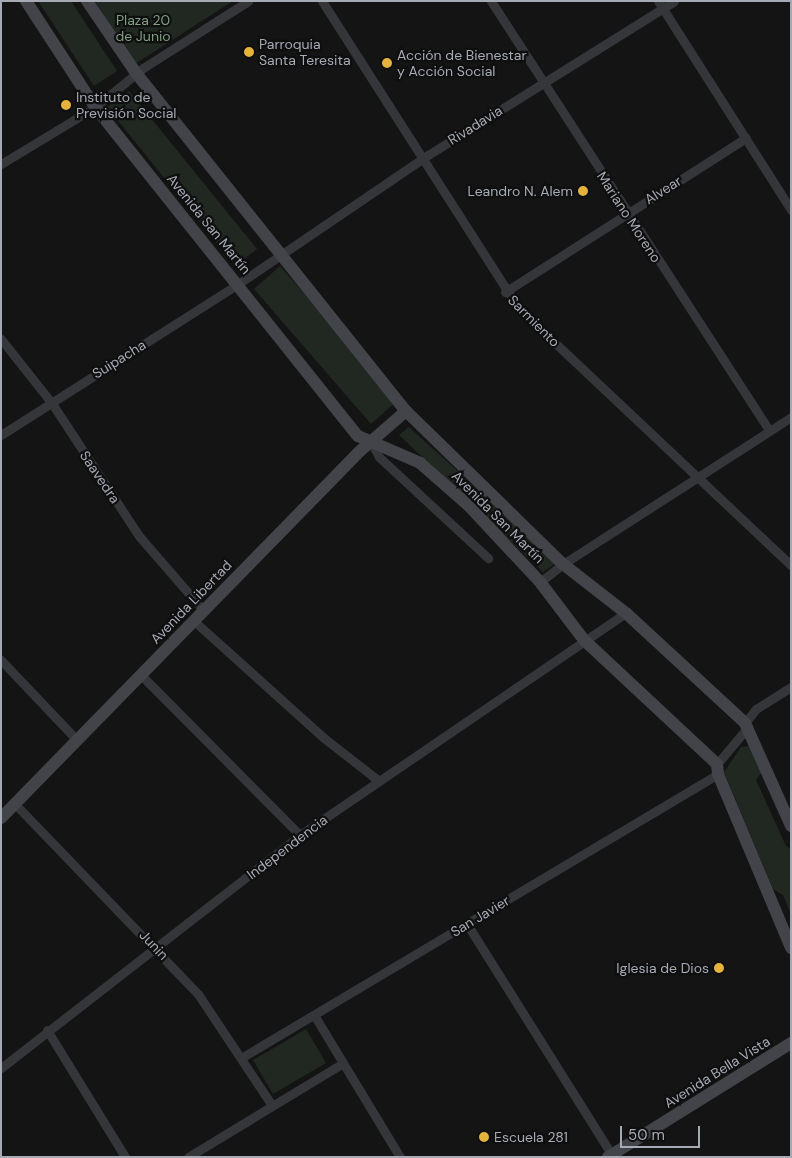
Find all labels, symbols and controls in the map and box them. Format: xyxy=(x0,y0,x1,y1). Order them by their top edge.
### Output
park label: Plaza 20 de Junio xyxy=(115,12,171,44)
place label: Parroquia Santa Teresita xyxy=(259,36,351,68)
marker: Parroquia Santa Teresita xyxy=(243,46,255,58)
place label: Acción de Bienestar y Acción Social xyxy=(397,47,527,80)
marker: Acción de Bienestar y Acción Social xyxy=(381,57,393,69)
place label: Instituto de Previsión Social xyxy=(76,89,176,121)
marker: Instituto de Previsión Social xyxy=(60,99,72,111)
street label: Rivadavia xyxy=(445,102,505,148)
street label: Mariano Moreno xyxy=(593,168,665,266)
street label: Avenida San Martín xyxy=(164,171,254,277)
street label: Alvear xyxy=(642,172,684,208)
place label: Leandro N. Alem xyxy=(468,183,573,199)
marker: Leandro N. Alem xyxy=(577,185,589,197)
street label: Sarmiento xyxy=(505,292,563,350)
street label: Suipacha xyxy=(89,336,149,382)
street label: Saavedra xyxy=(76,448,124,506)
street label: Avenida San Martín xyxy=(448,467,548,567)
street label: Avenida Libertad xyxy=(147,557,235,647)
street label: Independencia xyxy=(243,811,331,883)
street label: San Javier xyxy=(448,892,512,940)
street label: Junin xyxy=(136,927,172,963)
place label: Iglesia de Dios xyxy=(616,960,709,976)
marker: Iglesia de Dios xyxy=(713,962,725,974)
street label: Avenida Bella Vista xyxy=(661,1033,773,1111)
scale bar xyxy=(622,1116,702,1148)
text: 50 m xyxy=(628,1125,665,1145)
place label: Escuela 281 xyxy=(494,1129,568,1145)
marker: Escuela 281 xyxy=(478,1131,490,1143)

